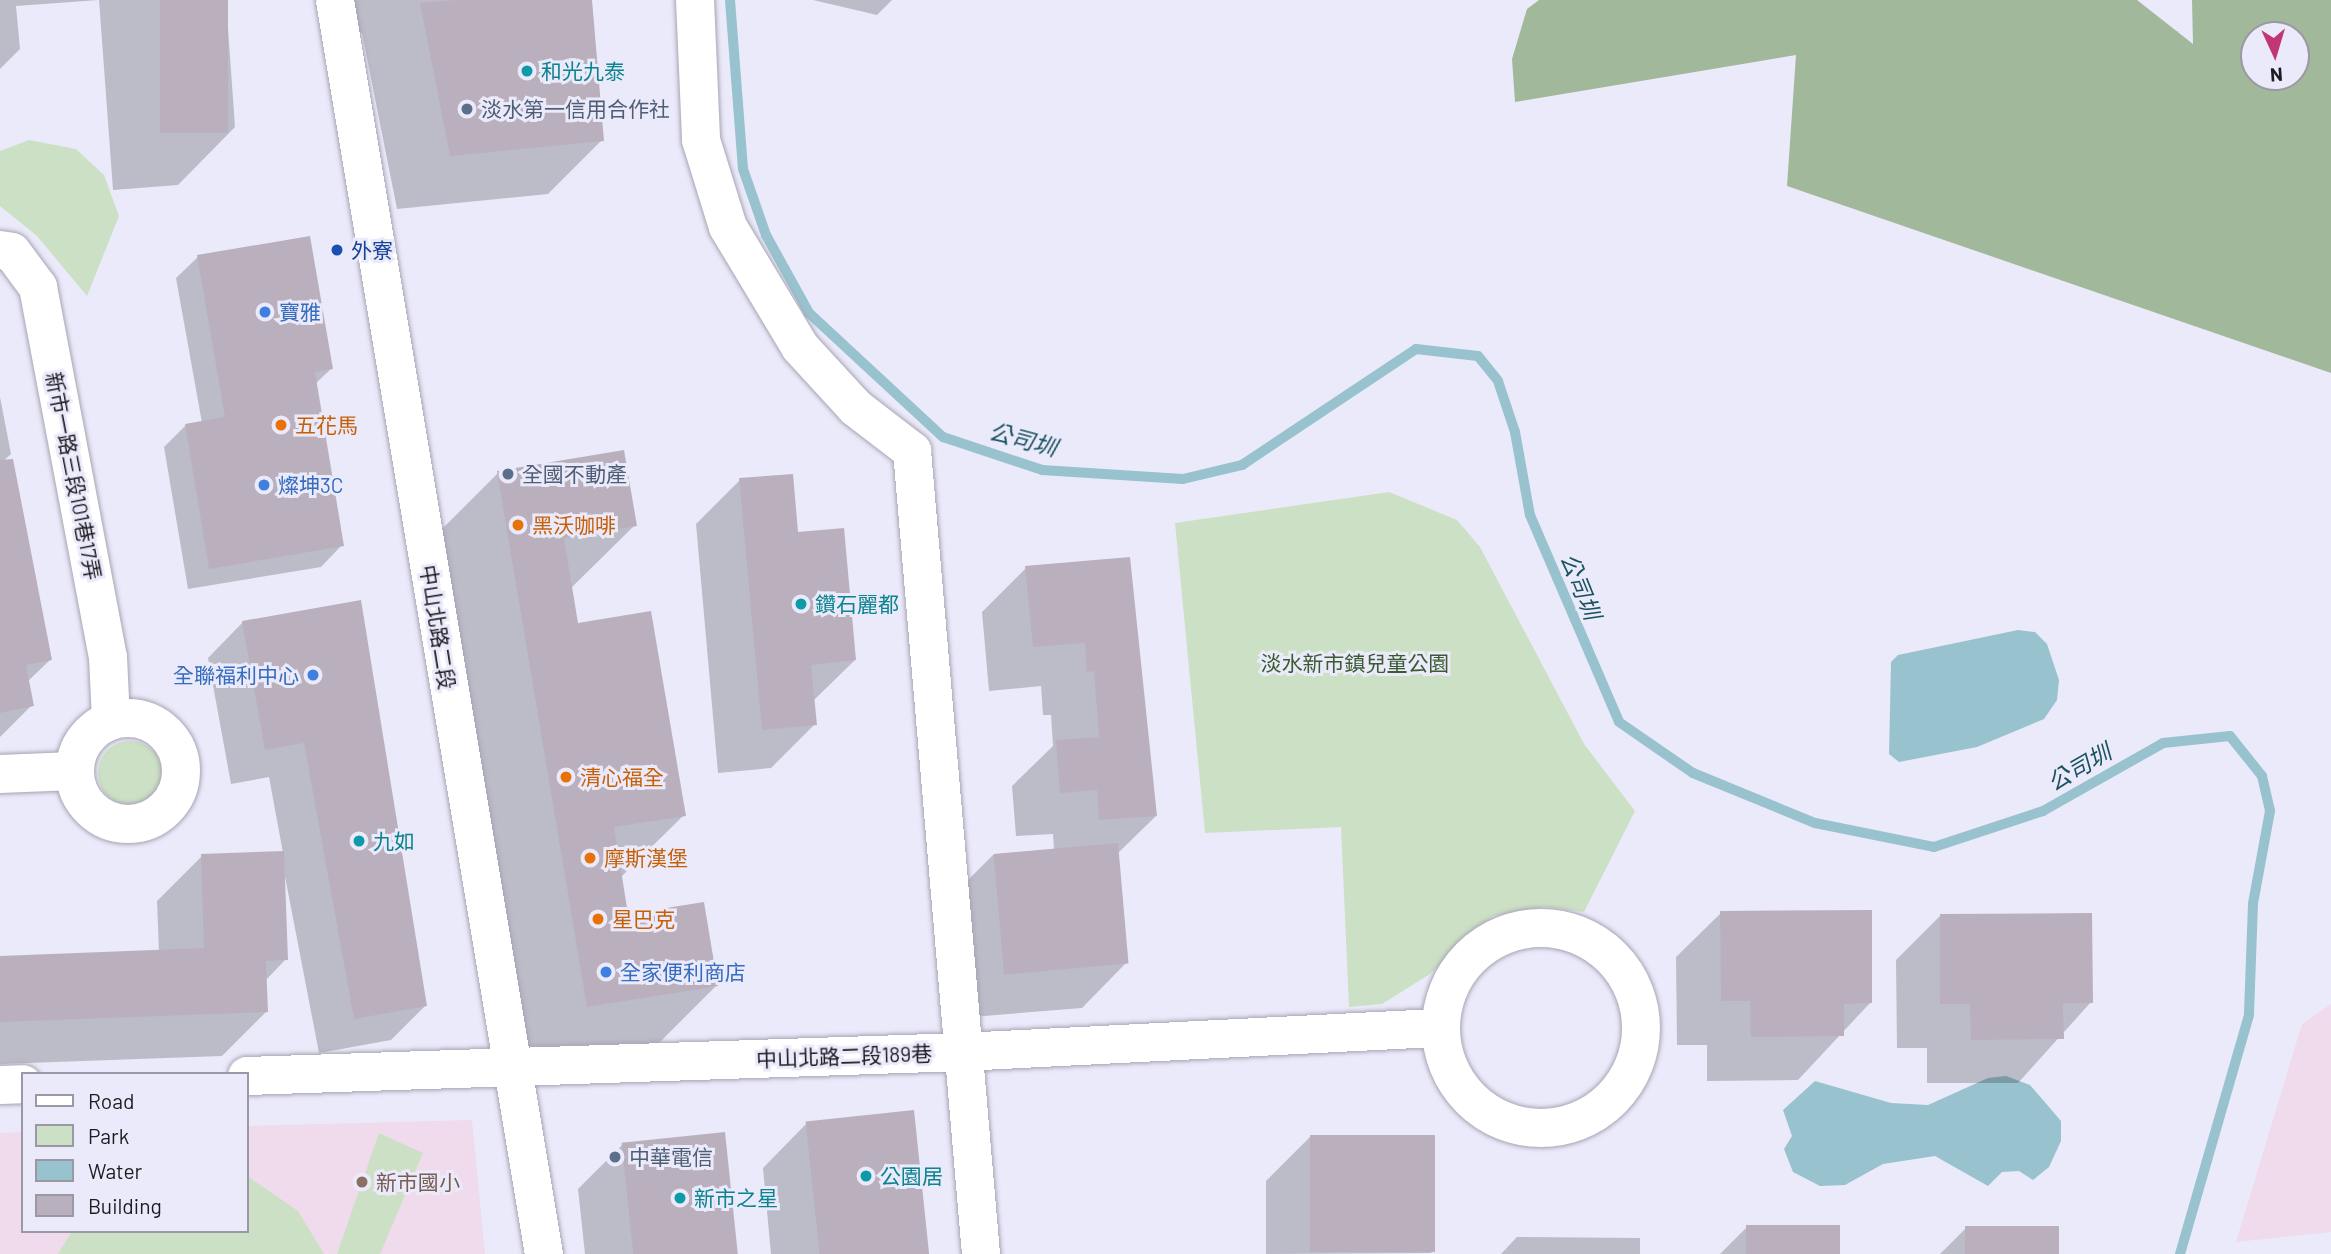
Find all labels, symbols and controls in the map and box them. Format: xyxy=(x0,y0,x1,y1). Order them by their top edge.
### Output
north arrow xyxy=(2240,21,2310,91)
place label: 和光九泰 xyxy=(541,58,625,84)
marker: 和光九泰 xyxy=(519,63,535,79)
text: N xyxy=(2269,64,2283,87)
place label: 淡水第一信用合作社 xyxy=(481,96,670,122)
marker: 淡水第一信用合作社 xyxy=(459,101,475,117)
place label: 外寮 xyxy=(351,237,393,263)
marker: 外寮 xyxy=(329,242,345,258)
place label: 寶雅 xyxy=(279,299,321,325)
marker: 寶雅 xyxy=(257,304,273,320)
street label: 新市一路三段101巷17弄 xyxy=(41,370,107,582)
place label: 五花馬 xyxy=(295,412,358,438)
marker: 五花馬 xyxy=(273,417,289,433)
water label: 公司圳 xyxy=(986,417,1060,461)
place label: 全國不動產 xyxy=(522,461,627,487)
marker: 全國不動產 xyxy=(500,466,516,482)
place label: 燦坤3C xyxy=(278,472,344,498)
marker: 燦坤3C xyxy=(256,477,272,493)
place label: 黑沃咖啡 xyxy=(532,512,616,538)
marker: 黑沃咖啡 xyxy=(510,517,526,533)
water label: 公司圳 xyxy=(1555,549,1607,623)
street label: 中山北路二段 xyxy=(416,563,460,691)
place label: 鑽石麗都 xyxy=(815,591,899,617)
marker: 鑽石麗都 xyxy=(793,596,809,612)
park label: 淡水新市鎮兒童公園 xyxy=(1261,650,1449,676)
place label: 全聯福利中心 xyxy=(173,662,299,688)
marker: 全聯福利中心 xyxy=(305,667,321,683)
water label: 公司圳 xyxy=(2042,738,2116,796)
place label: 清心福全 xyxy=(580,764,664,790)
marker: 清心福全 xyxy=(558,769,574,785)
place label: 九如 xyxy=(373,828,415,854)
marker: 九如 xyxy=(351,833,367,849)
place label: 摩斯漢堡 xyxy=(604,845,688,871)
marker: 摩斯漢堡 xyxy=(582,850,598,866)
place label: 星巴克 xyxy=(612,906,675,932)
marker: 星巴克 xyxy=(590,911,606,927)
place label: 全家便利商店 xyxy=(620,959,746,985)
marker: 全家便利商店 xyxy=(598,964,614,980)
street label: 中山北路二段189巷 xyxy=(755,1040,933,1072)
legend xyxy=(21,1072,248,1233)
text: Road xyxy=(88,1088,134,1113)
text: Park xyxy=(88,1123,129,1148)
place label: 中華電信 xyxy=(629,1144,713,1170)
marker: 中華電信 xyxy=(607,1149,623,1165)
text: Water xyxy=(88,1158,142,1183)
place label: 公園居 xyxy=(880,1163,943,1189)
marker: 公園居 xyxy=(858,1168,874,1184)
place label: 新市國小 xyxy=(376,1169,460,1195)
marker: 新市國小 xyxy=(354,1174,370,1190)
place label: 新市之星 xyxy=(694,1185,778,1211)
marker: 新市之星 xyxy=(672,1190,688,1206)
text: Building xyxy=(88,1193,162,1218)

